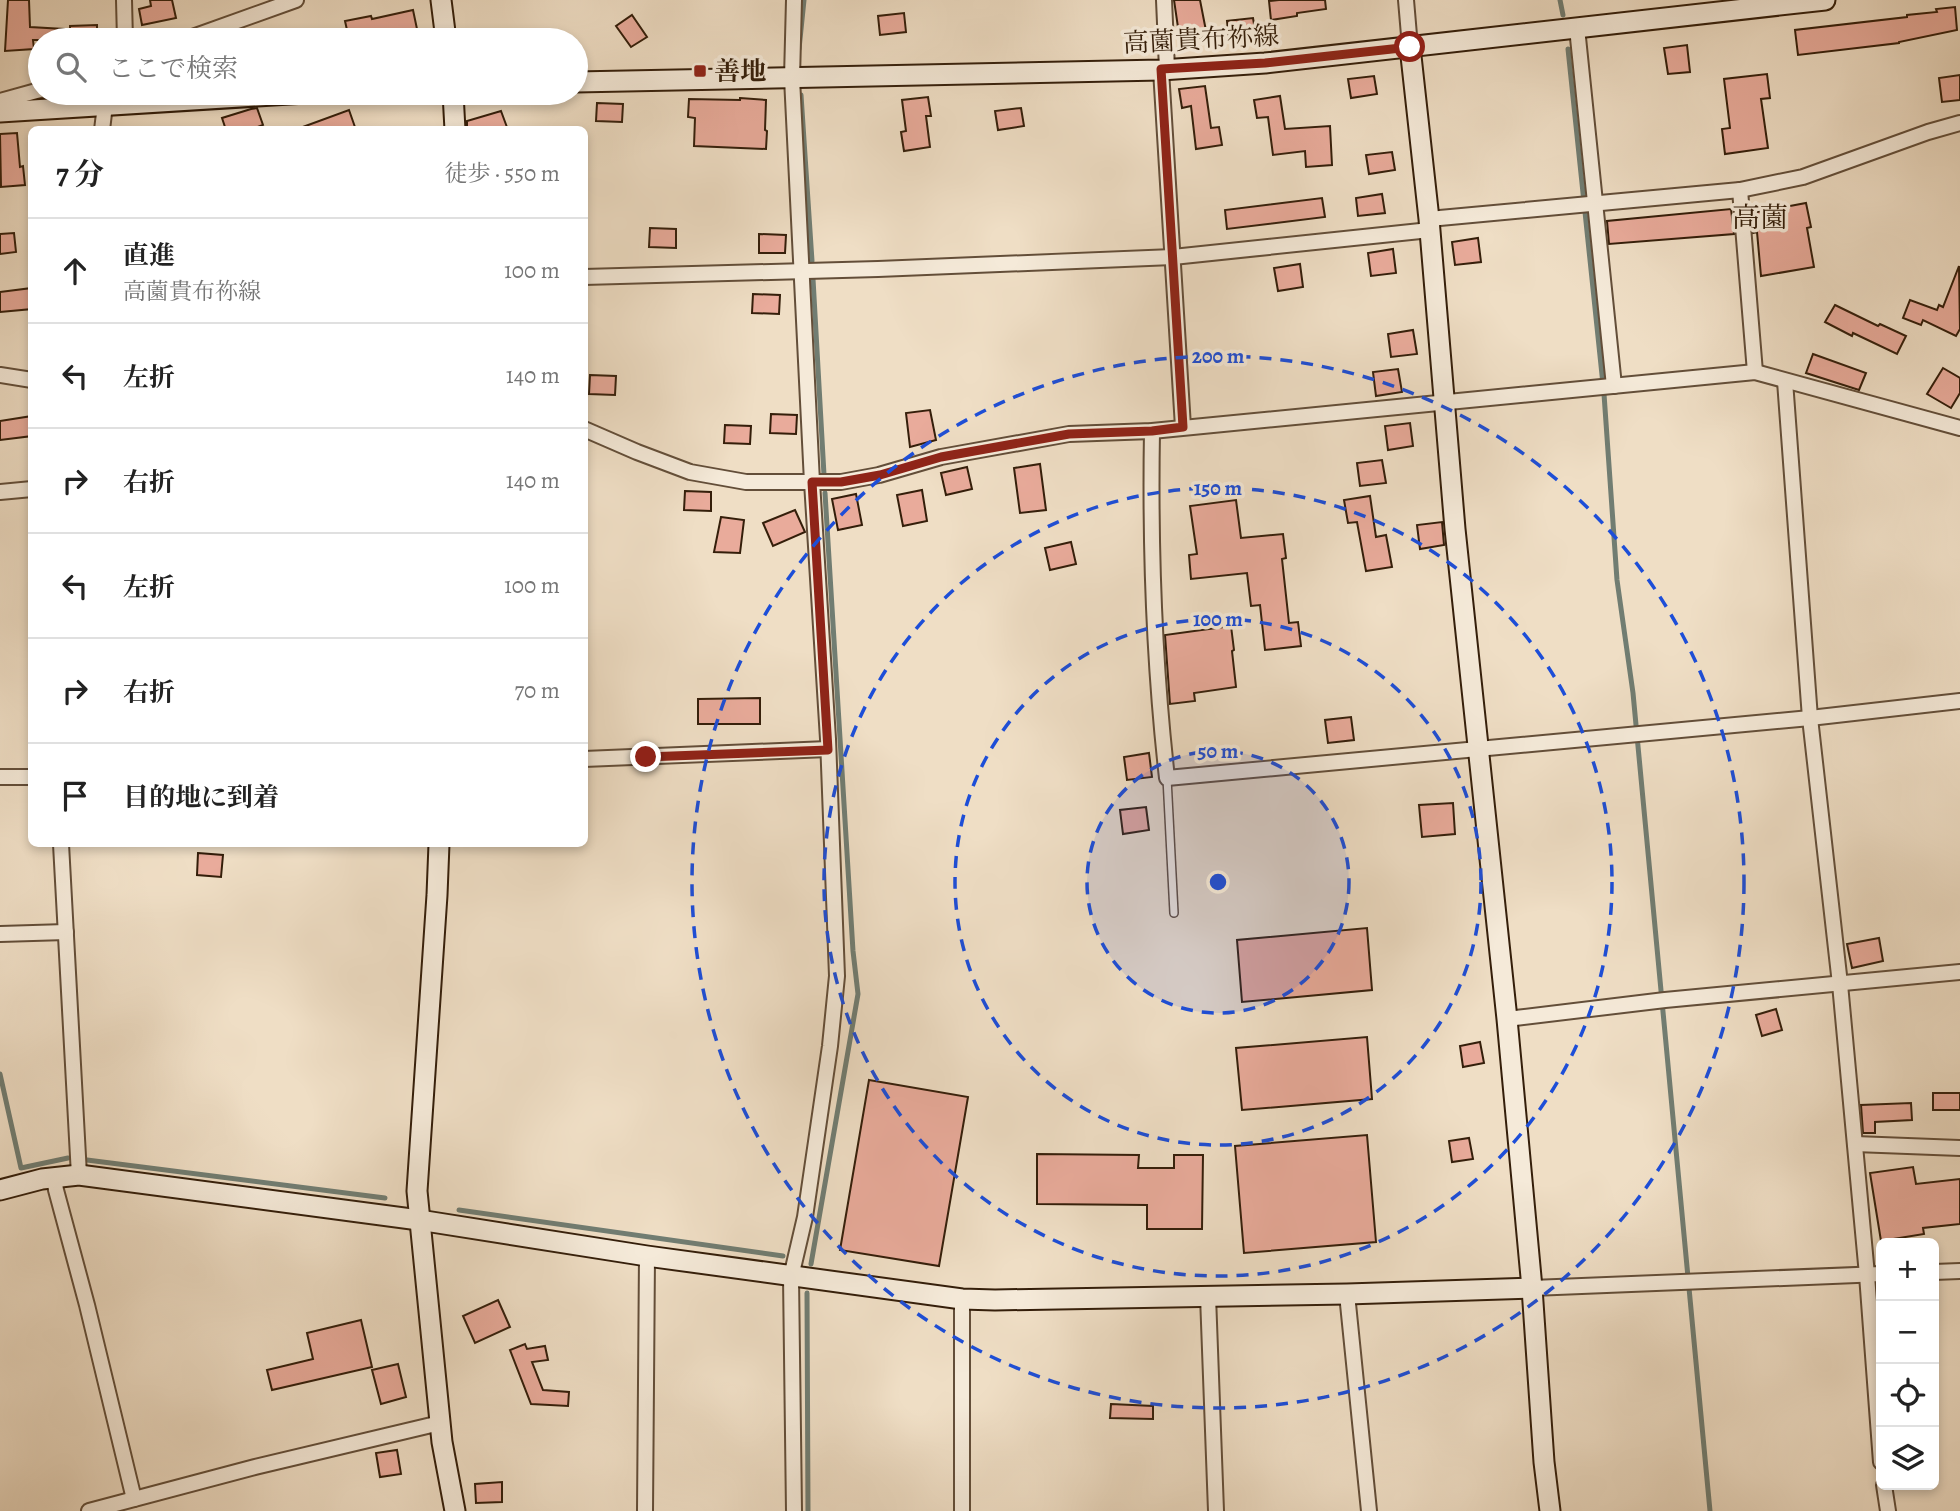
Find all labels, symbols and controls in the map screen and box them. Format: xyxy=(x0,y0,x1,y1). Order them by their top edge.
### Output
street label: 高薗貴布祢線 xyxy=(1122,18,1280,61)
search box xyxy=(28,28,588,105)
route start xyxy=(1394,31,1425,62)
icon: search xyxy=(52,48,90,86)
text: ここで検索 xyxy=(108,51,238,86)
place label: 善地 xyxy=(714,54,766,89)
marker: 善地 xyxy=(692,63,708,79)
text: 7 分 xyxy=(56,154,104,194)
text: 徒歩 · 550 m xyxy=(445,158,560,189)
district label: 高薗 xyxy=(1732,199,1788,237)
text: 直進 xyxy=(123,238,175,273)
icon: ahead xyxy=(56,252,94,290)
text: 100 m xyxy=(504,255,560,286)
text: 高薗貴布祢線 xyxy=(123,276,261,307)
text: 200 m xyxy=(1192,342,1245,370)
icon: left xyxy=(56,357,94,395)
text: 左折 xyxy=(123,360,175,395)
text: 140 m xyxy=(506,360,560,391)
icon: right xyxy=(56,462,94,500)
text: 右折 xyxy=(123,465,175,500)
text: 140 m xyxy=(506,465,560,496)
text: 150 m xyxy=(1194,474,1243,502)
icon: left xyxy=(56,567,94,605)
text: 左折 xyxy=(123,570,175,605)
text: 100 m xyxy=(504,570,560,601)
text: 100 m xyxy=(1193,605,1243,633)
icon: right xyxy=(56,672,94,710)
text: 右折 xyxy=(123,675,175,710)
text: 70 m xyxy=(514,675,560,706)
text: 50 m xyxy=(1198,737,1239,765)
route end xyxy=(630,741,661,772)
icon: arrive xyxy=(56,777,94,815)
text: 目的地に到着 xyxy=(123,780,279,815)
centre of rings xyxy=(1206,870,1230,894)
map controls xyxy=(1876,1238,1939,1490)
button: + xyxy=(1876,1238,1939,1301)
button: − xyxy=(1876,1301,1939,1364)
button: locate xyxy=(1876,1364,1939,1427)
button: layers xyxy=(1876,1427,1939,1490)

